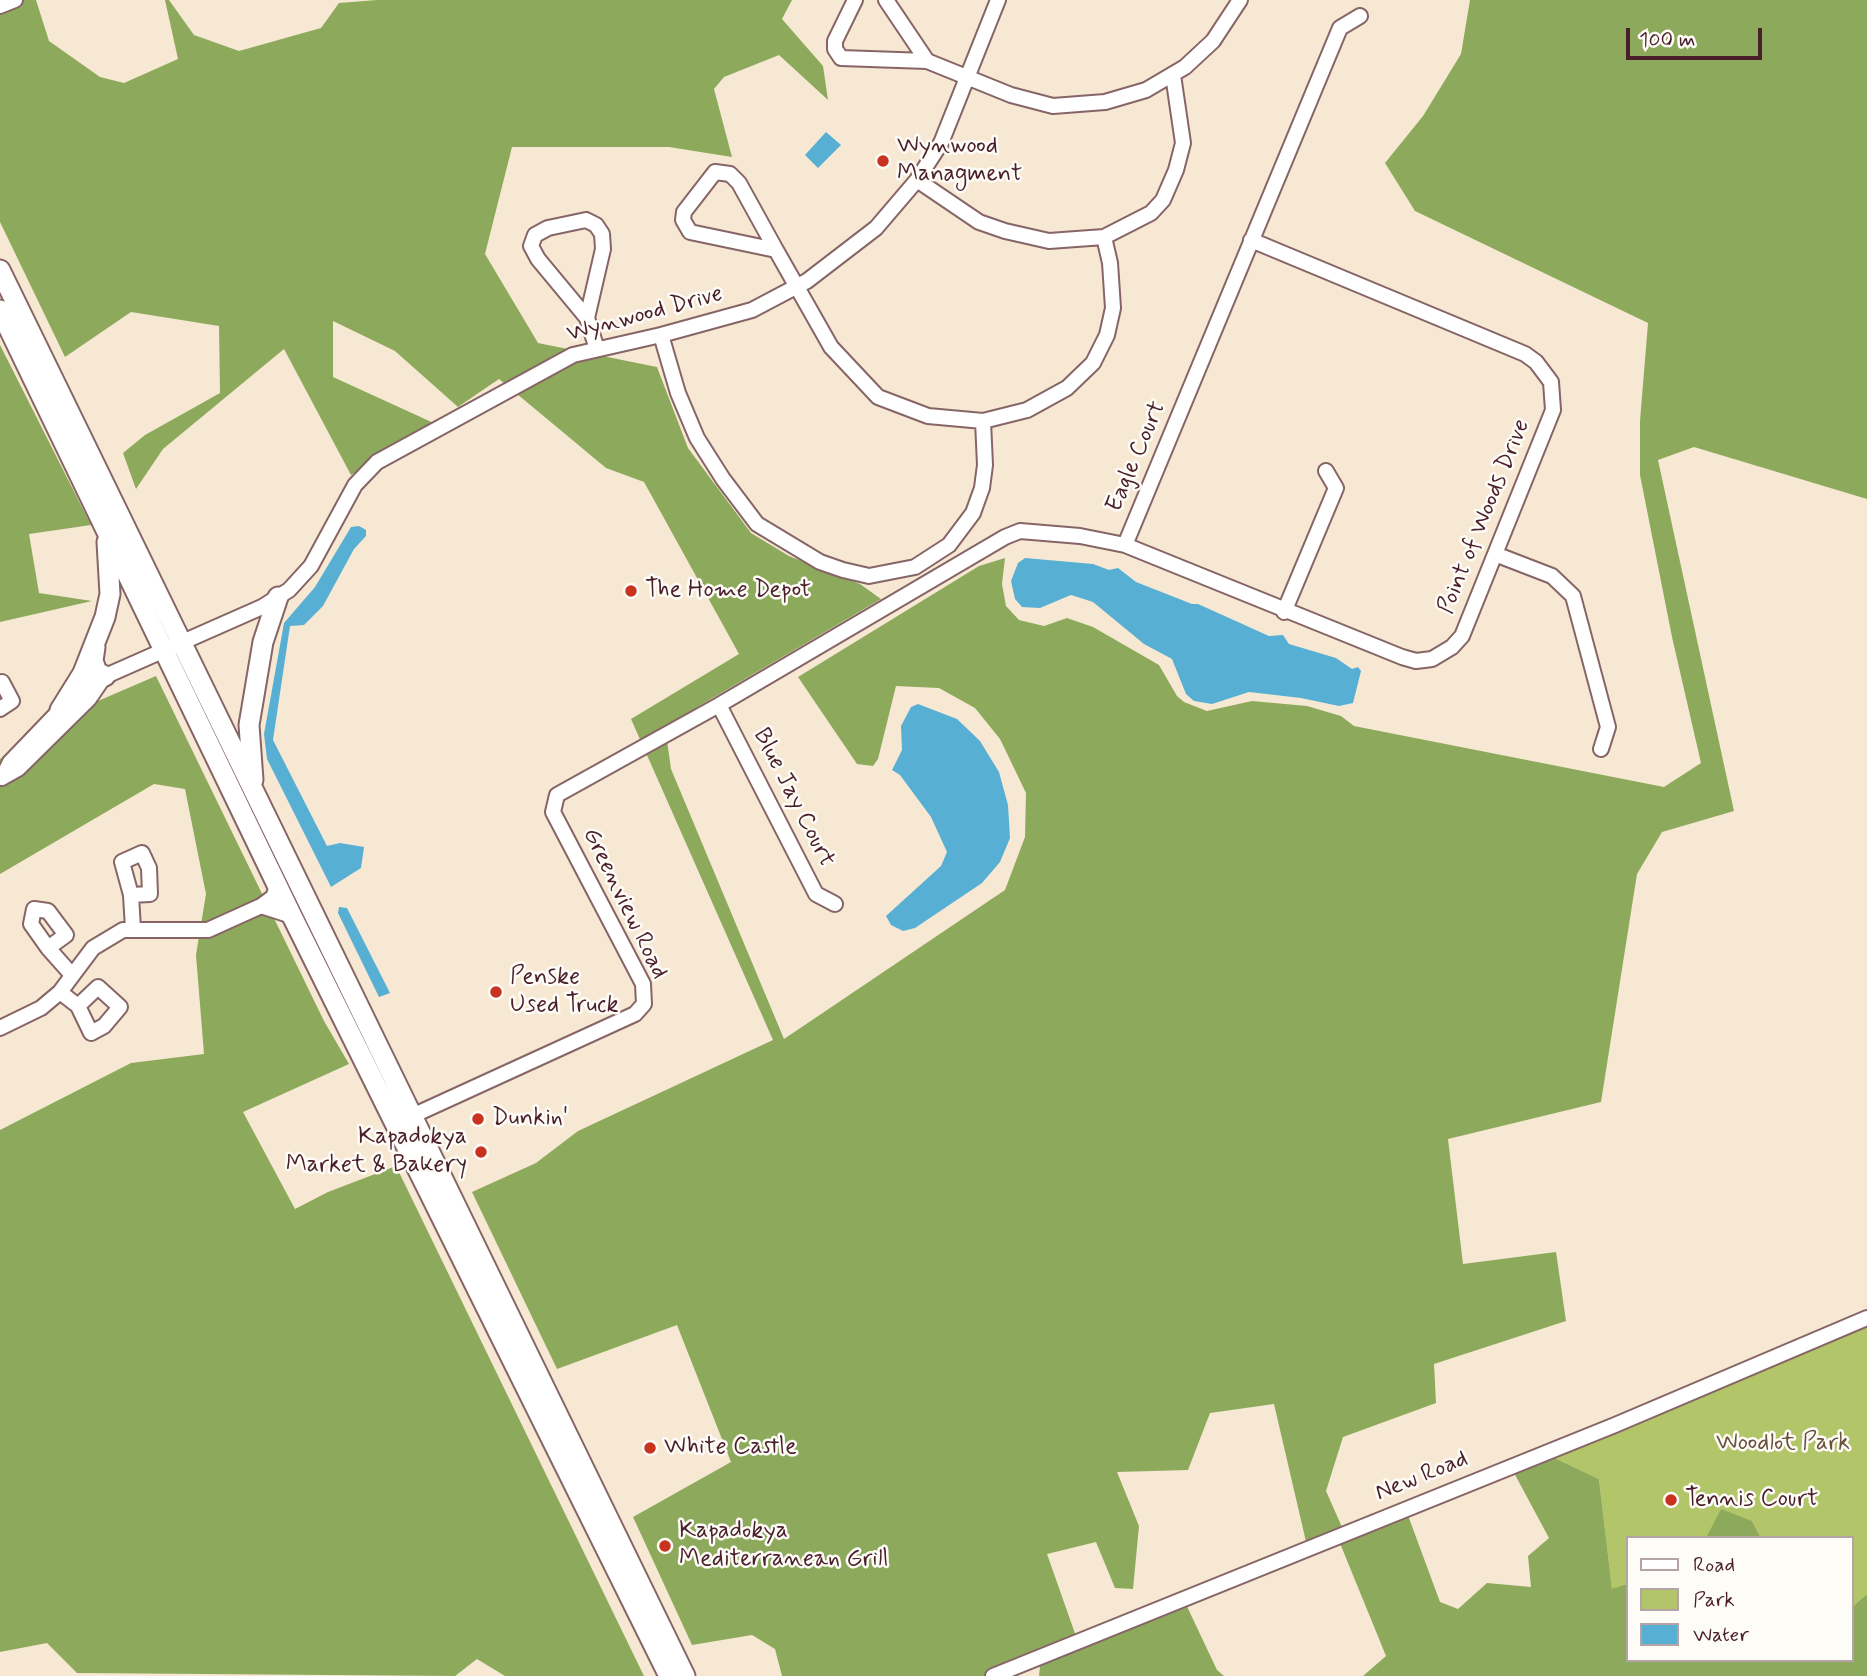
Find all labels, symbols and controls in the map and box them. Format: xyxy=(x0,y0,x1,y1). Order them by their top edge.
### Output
scale bar xyxy=(1629,14,1766,58)
text: 100 m xyxy=(1639,26,1695,54)
place label: Wynwood Managment xyxy=(897,133,1022,189)
marker: Wynwood Managment xyxy=(875,153,891,169)
street label: Wynwood Drive xyxy=(564,280,726,350)
street label: Eagle Court xyxy=(1101,397,1173,517)
street label: Point of Woods Drive xyxy=(1433,415,1537,619)
place label: The Home Depot xyxy=(645,577,811,605)
marker: The Home Depot xyxy=(623,583,639,599)
street label: Blue Jay Court xyxy=(746,724,840,872)
street label: Greenview Road xyxy=(575,824,673,984)
place label: Penske Used Truck xyxy=(510,964,619,1020)
marker: Penske Used Truck xyxy=(488,984,504,1000)
place label: Dunkin' xyxy=(492,1105,568,1133)
marker: Dunkin' xyxy=(470,1111,486,1127)
place label: Kapadokya Market & Bakery xyxy=(286,1124,467,1180)
marker: Kapadokya Market & Bakery xyxy=(473,1144,489,1160)
park label: Woodlot Park xyxy=(1716,1430,1850,1458)
place label: White Castle xyxy=(664,1434,797,1462)
marker: White Castle xyxy=(642,1440,658,1456)
street label: New Road xyxy=(1371,1445,1473,1509)
place label: Tennis Court xyxy=(1685,1486,1818,1514)
marker: Tennis Court xyxy=(1663,1492,1679,1508)
place label: Kapadokya Mediterranean Grill xyxy=(679,1518,888,1574)
legend xyxy=(1626,1536,1853,1662)
marker: Kapadokya Mediterranean Grill xyxy=(657,1538,673,1554)
text: Road xyxy=(1693,1551,1735,1579)
text: Park xyxy=(1693,1586,1735,1614)
text: Water xyxy=(1693,1621,1749,1649)

